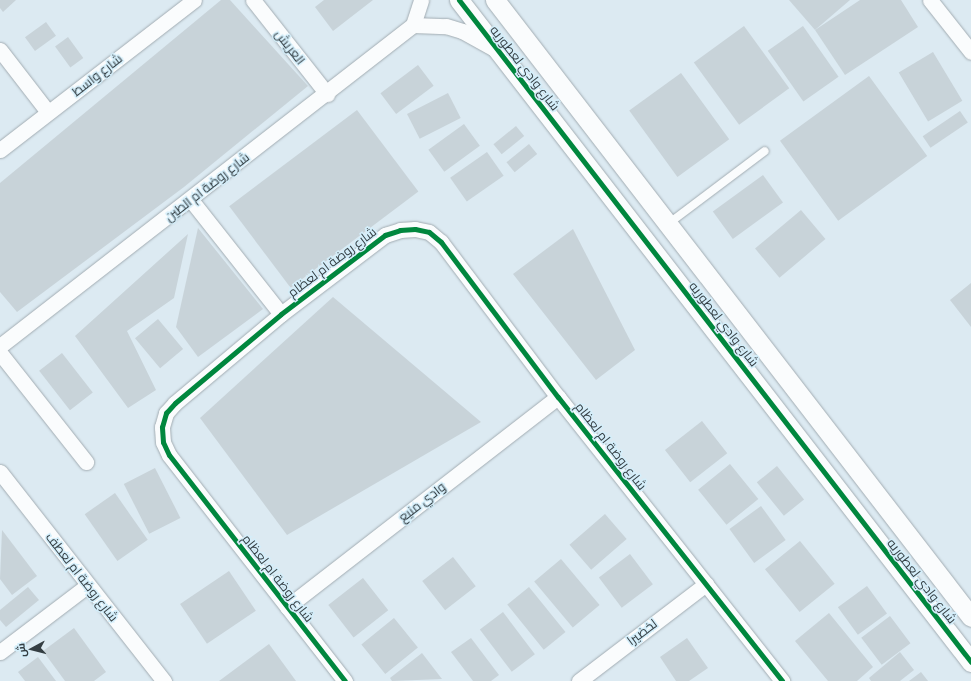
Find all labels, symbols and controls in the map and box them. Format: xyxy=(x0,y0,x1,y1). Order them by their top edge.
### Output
street label: شارع وادي لعطوريه xyxy=(487,22,563,114)
street label: العريش xyxy=(272,26,308,68)
street label: شارع واسط xyxy=(69,51,125,99)
street label: شارع روضة ام الطين xyxy=(162,149,252,225)
street label: شارع روضة ام لعظام xyxy=(285,224,379,300)
street label: شارع وادي لعطوريه xyxy=(686,278,762,370)
street label: شارع روضة ام لعظام xyxy=(572,399,650,493)
street label: وادي منيع xyxy=(395,479,449,525)
street label: شارع روضة ام لعطف xyxy=(42,529,122,625)
street label: شارع روضة ام لعظام xyxy=(239,531,317,625)
street label: شارع وادي لعطوريه xyxy=(884,535,960,627)
street label: لخضيرا xyxy=(624,616,660,648)
north arrow xyxy=(12,629,52,669)
text: ش xyxy=(11,642,29,658)

